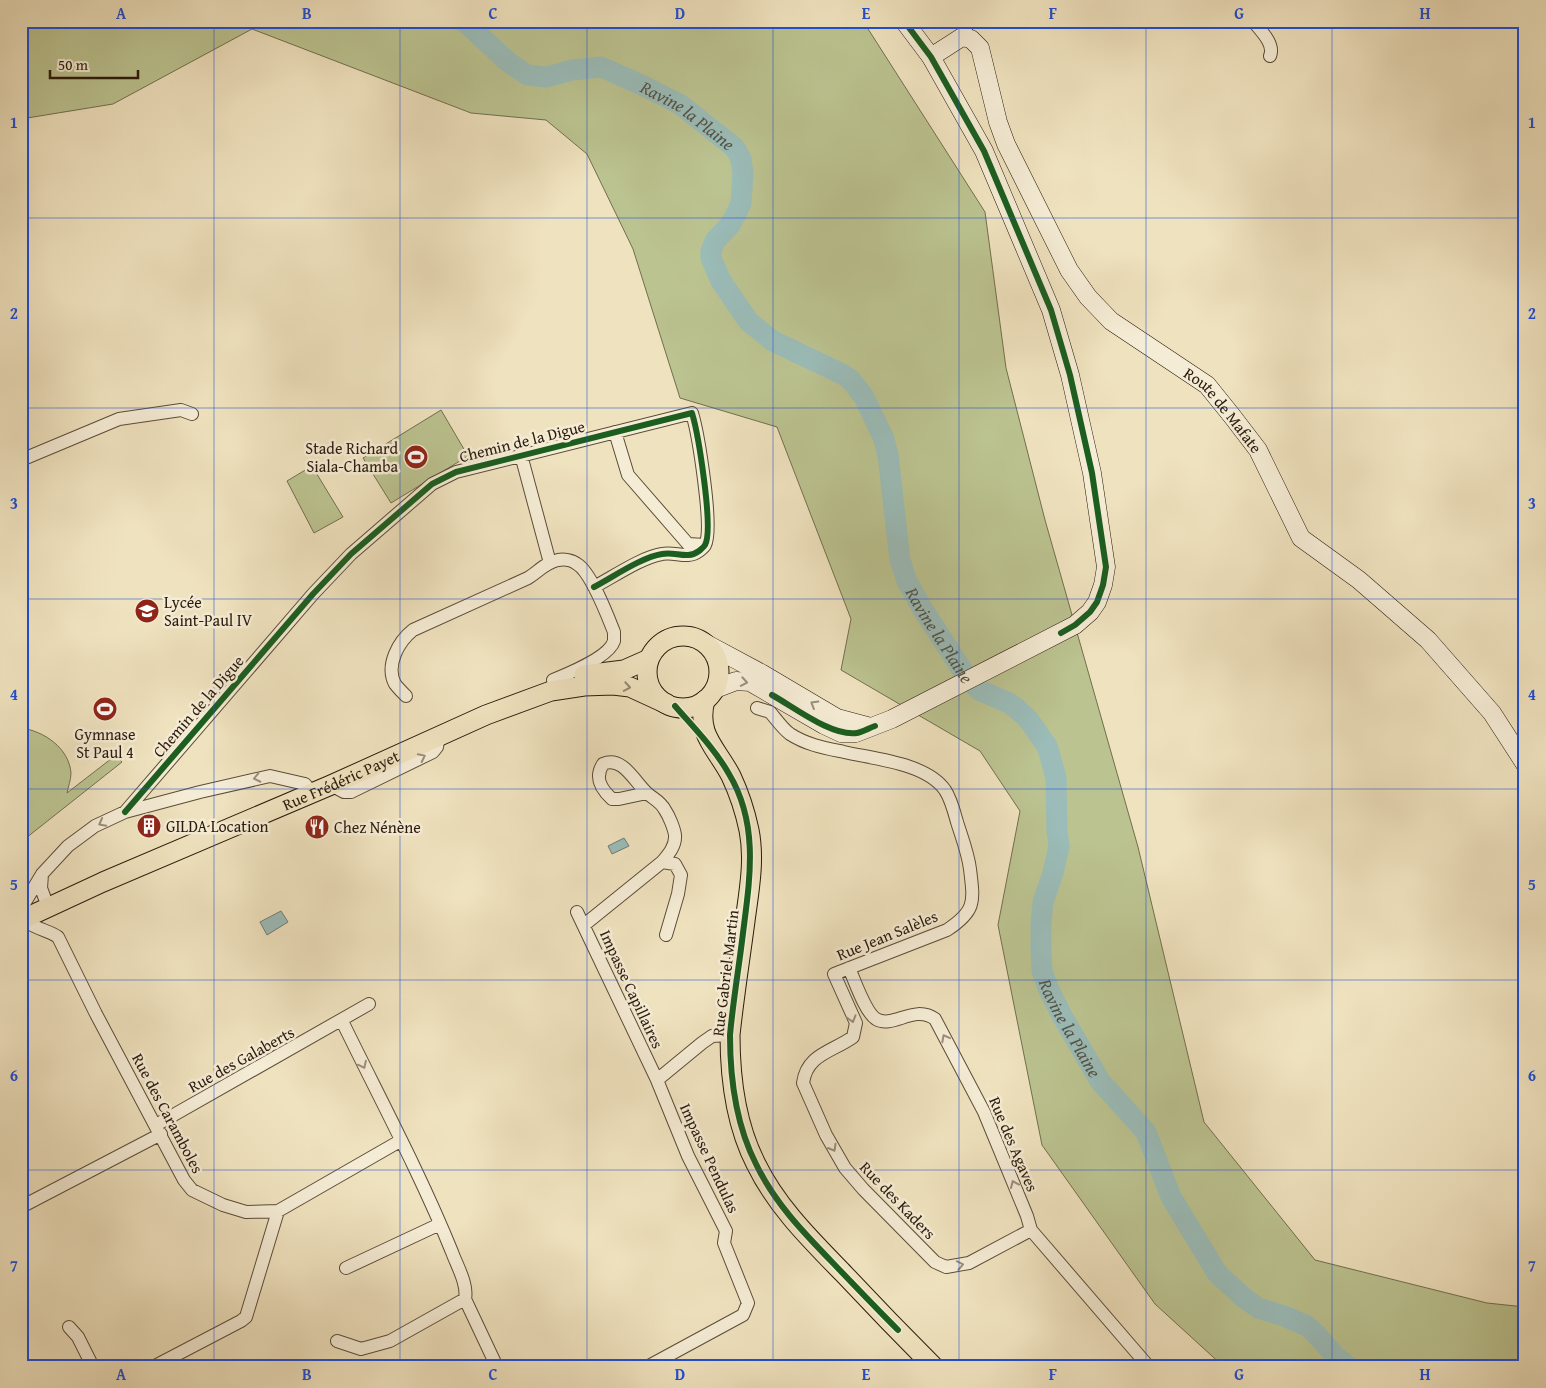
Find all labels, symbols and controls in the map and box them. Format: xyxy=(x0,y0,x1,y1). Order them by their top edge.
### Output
text: A xyxy=(116,1,127,25)
text: B xyxy=(302,1,312,25)
text: C xyxy=(488,1,498,25)
text: D xyxy=(675,1,685,25)
text: E xyxy=(862,1,871,25)
text: F xyxy=(1049,1,1057,25)
text: G xyxy=(1234,1,1244,25)
text: H xyxy=(1419,1,1431,25)
scale bar xyxy=(50,48,138,80)
text: 50 m xyxy=(58,54,89,75)
water label: Ravine la Plaine xyxy=(635,73,741,157)
text: 1 xyxy=(10,110,18,134)
text: 1 xyxy=(1528,110,1536,134)
text: 2 xyxy=(10,301,18,325)
text: 2 xyxy=(1528,301,1536,325)
street label: Route de Mafate xyxy=(1179,361,1268,458)
street label: Chemin de la Digue xyxy=(457,414,587,468)
place label: Stade Richard Siala-Chamba xyxy=(305,436,398,478)
sports icon: Stade Richard Siala-Chamba xyxy=(403,444,429,470)
text: 3 xyxy=(10,491,18,515)
text: 3 xyxy=(1528,491,1536,515)
water label: Ravine la Plaine xyxy=(899,581,981,688)
place label: Lycée Saint-Paul IV xyxy=(164,590,253,632)
school or university icon: Lycée Saint-Paul IV xyxy=(134,598,160,624)
street label: Chemin de la Digue xyxy=(147,650,249,762)
one-way arrow xyxy=(740,677,749,687)
text: 4 xyxy=(10,682,18,706)
one-way arrow xyxy=(623,682,632,692)
text: 4 xyxy=(1528,682,1536,706)
sports icon: Gymnase St Paul 4 xyxy=(92,696,118,722)
one-way arrow xyxy=(810,701,819,711)
place label: Gymnase St Paul 4 xyxy=(75,722,135,764)
street label: Rue Frédéric Payet xyxy=(278,744,403,816)
one-way arrow xyxy=(417,753,426,764)
one-way arrow xyxy=(253,773,262,783)
building icon: GILDA Location xyxy=(136,813,162,839)
place label: GILDA Location xyxy=(166,814,269,838)
restaurant icon: Chez Nénène xyxy=(304,814,330,840)
place label: Chez Nénène xyxy=(334,815,421,839)
one-way arrow xyxy=(98,817,107,827)
text: 5 xyxy=(10,872,18,896)
text: 5 xyxy=(1528,872,1536,896)
street label: Rue Jean Salèles xyxy=(833,904,941,966)
street label: Rue Gabriel Martin xyxy=(705,908,745,1038)
street label: Impasse Capillaires xyxy=(594,926,670,1052)
water label: Ravine la Plaine xyxy=(1032,974,1109,1082)
one-way arrow xyxy=(847,1014,857,1022)
street label: Rue des Galaberts xyxy=(183,1020,299,1098)
one-way arrow xyxy=(941,1034,951,1043)
street label: Rue des Caramboles xyxy=(126,1049,210,1177)
one-way arrow xyxy=(357,1059,367,1068)
text: 6 xyxy=(10,1063,18,1087)
text: 6 xyxy=(1528,1063,1536,1087)
street label: Rue des Agaves xyxy=(983,1093,1045,1195)
street label: Impasse Pendulas xyxy=(674,1099,746,1217)
one-way arrow xyxy=(826,1142,836,1151)
street label: Rue des Kaders xyxy=(854,1155,942,1245)
one-way arrow xyxy=(1010,1180,1021,1189)
text: 7 xyxy=(10,1253,18,1277)
text: 7 xyxy=(1528,1253,1536,1277)
one-way arrow xyxy=(955,1260,964,1270)
text: A xyxy=(116,1362,127,1386)
text: B xyxy=(302,1362,312,1386)
text: C xyxy=(488,1362,498,1386)
text: D xyxy=(675,1362,685,1386)
text: E xyxy=(862,1362,871,1386)
text: F xyxy=(1049,1362,1057,1386)
text: G xyxy=(1234,1362,1244,1386)
text: H xyxy=(1419,1362,1431,1386)

